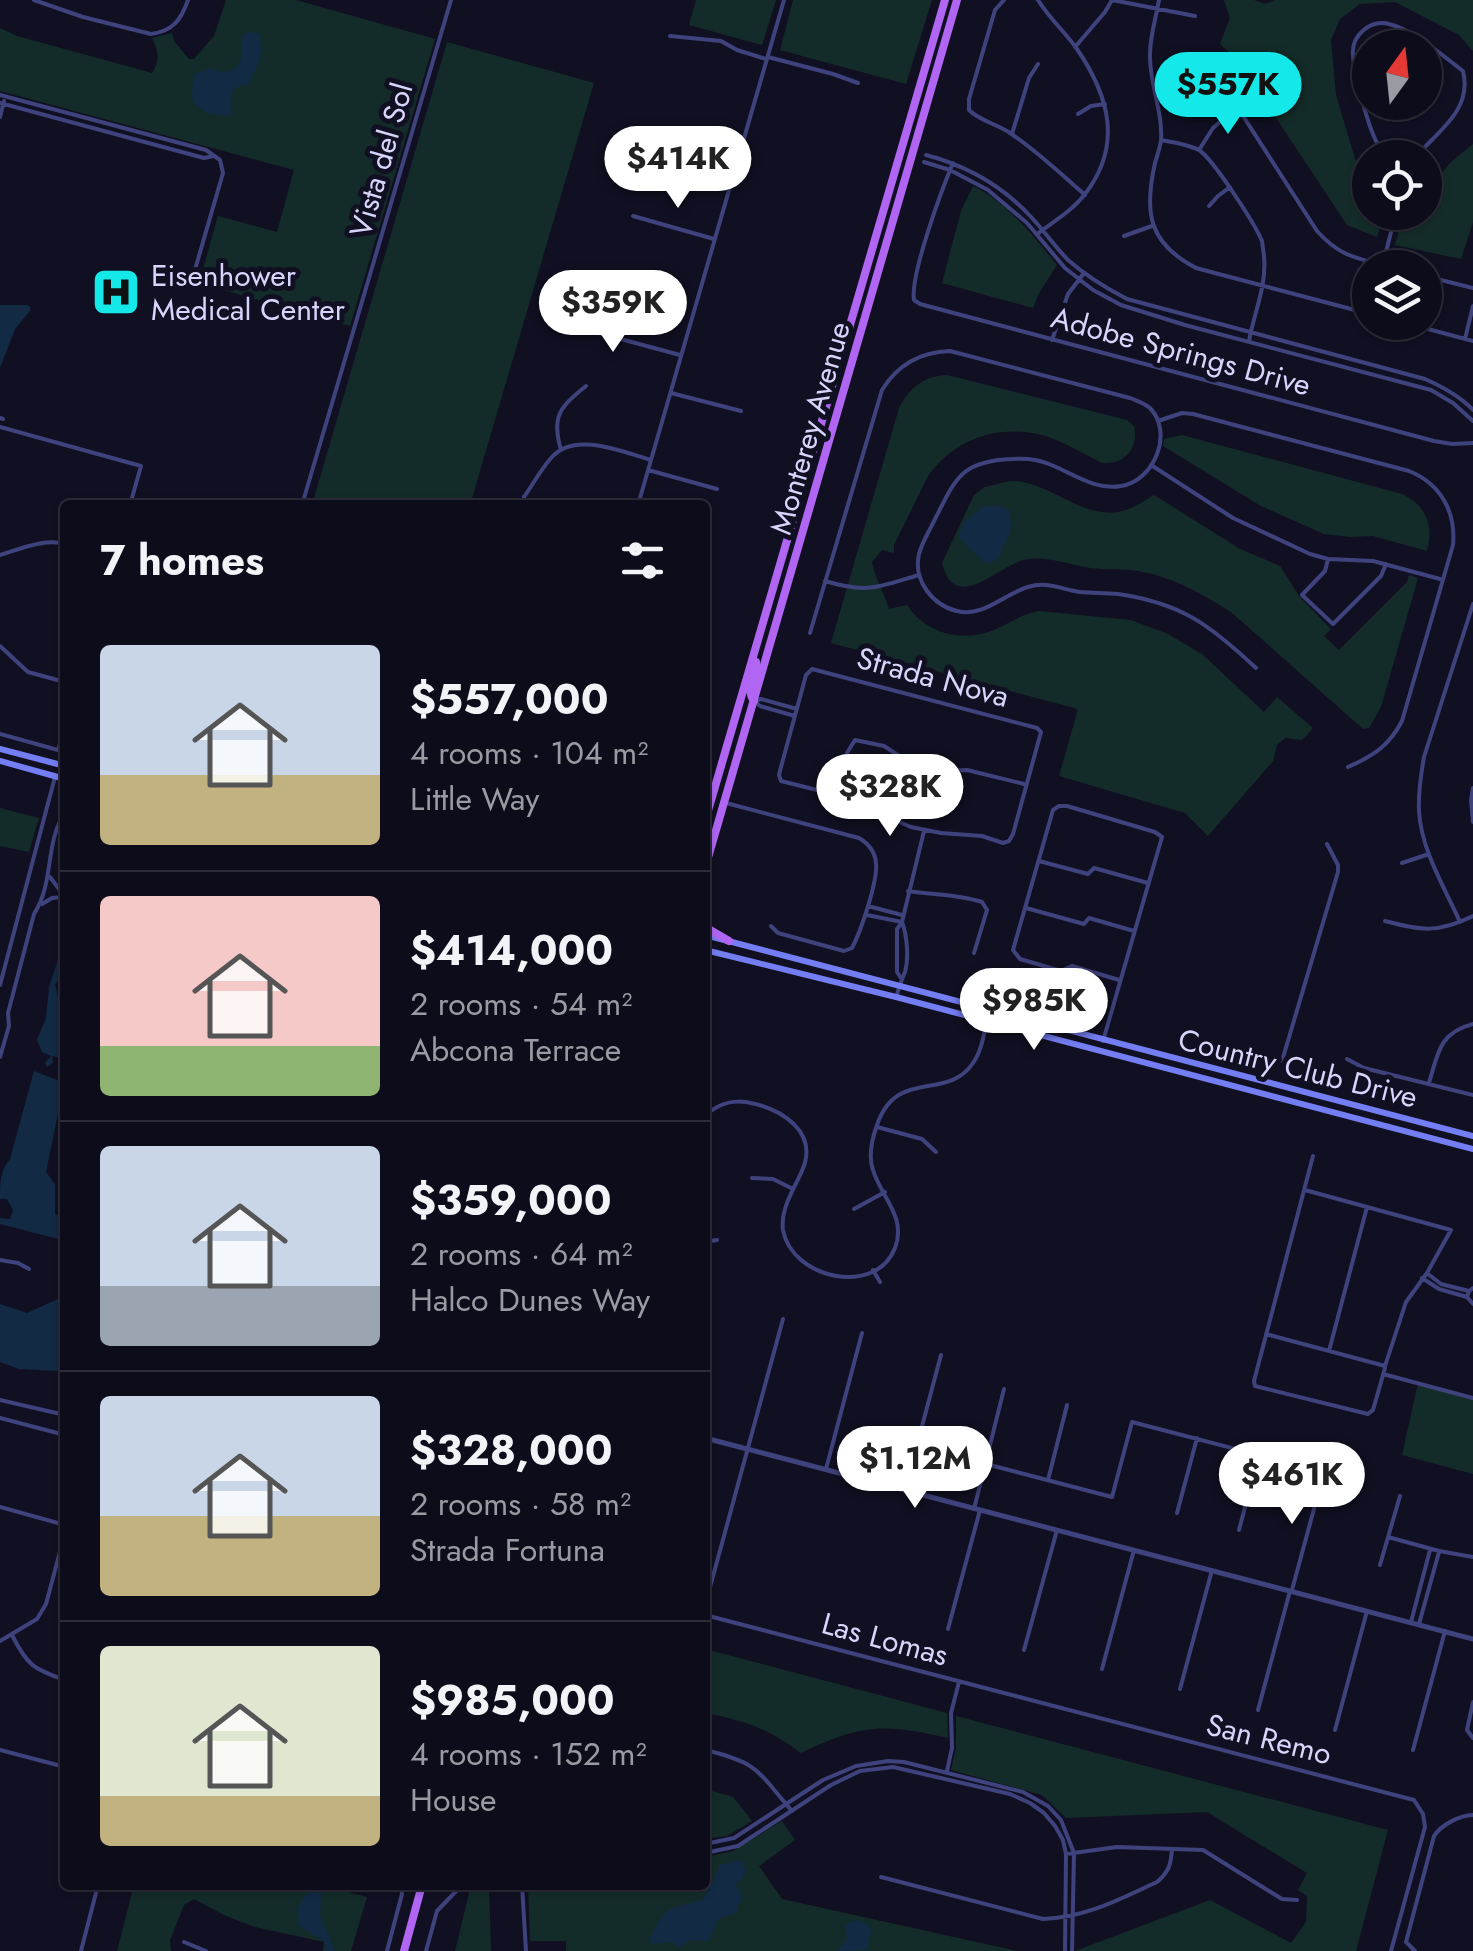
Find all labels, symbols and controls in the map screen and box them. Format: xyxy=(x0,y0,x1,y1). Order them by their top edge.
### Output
north arrow xyxy=(1352,30,1442,120)
map controls xyxy=(1352,30,1442,340)
pin: $557K xyxy=(1158,52,1298,137)
text: $557K xyxy=(1177,61,1279,107)
street label: Vista del Sol xyxy=(338,78,424,242)
pin: $414K xyxy=(608,126,748,211)
text: $414K xyxy=(626,135,730,181)
button: locate xyxy=(1352,140,1442,230)
button: layers xyxy=(1352,250,1442,340)
place label: Eisenhower Medical Center xyxy=(151,254,346,331)
hospital icon: Eisenhower Medical Center xyxy=(90,266,142,318)
pin: $359K xyxy=(543,270,683,355)
text: $359K xyxy=(561,279,665,325)
street label: Adobe Springs Drive xyxy=(1046,296,1316,406)
street label: Monterey Avenue xyxy=(759,317,861,539)
text: 7 homes xyxy=(100,530,264,591)
icon: filters xyxy=(615,533,670,588)
street label: Strada Nova xyxy=(852,636,1014,718)
text: $557,000 xyxy=(410,669,608,730)
icon: home xyxy=(180,685,300,805)
text: 4 rooms · 104 m² xyxy=(410,730,648,776)
pin: $328K xyxy=(820,754,960,839)
text: $328K xyxy=(838,763,942,809)
text: Little Way xyxy=(410,776,539,822)
text: $414,000 xyxy=(410,920,613,981)
icon: home xyxy=(180,936,300,1056)
pin: $985K xyxy=(964,968,1104,1053)
text: $985K xyxy=(982,977,1086,1023)
text: 2 rooms · 54 m² xyxy=(410,981,632,1027)
street label: Country Club Drive xyxy=(1174,1018,1422,1118)
text: Abcona Terrace xyxy=(410,1027,621,1073)
text: $359,000 xyxy=(410,1170,611,1231)
icon: home xyxy=(180,1186,300,1306)
text: 2 rooms · 64 m² xyxy=(410,1231,633,1277)
text: Halco Dunes Way xyxy=(410,1277,650,1323)
text: $328,000 xyxy=(410,1420,612,1481)
pin: $1.12M xyxy=(834,1426,996,1511)
text: $1.12M xyxy=(859,1435,971,1481)
icon: home xyxy=(180,1436,300,1556)
pin: $461K xyxy=(1222,1442,1362,1527)
text: $461K xyxy=(1241,1451,1343,1497)
text: 2 rooms · 58 m² xyxy=(410,1481,631,1527)
text: Strada Fortuna xyxy=(410,1527,605,1573)
street label: Las Lomas xyxy=(817,1602,953,1676)
text: $985,000 xyxy=(410,1670,615,1731)
icon: home xyxy=(180,1686,300,1806)
street label: San Remo xyxy=(1202,1703,1336,1775)
text: 4 rooms · 152 m² xyxy=(410,1731,647,1777)
text: House xyxy=(410,1777,497,1823)

